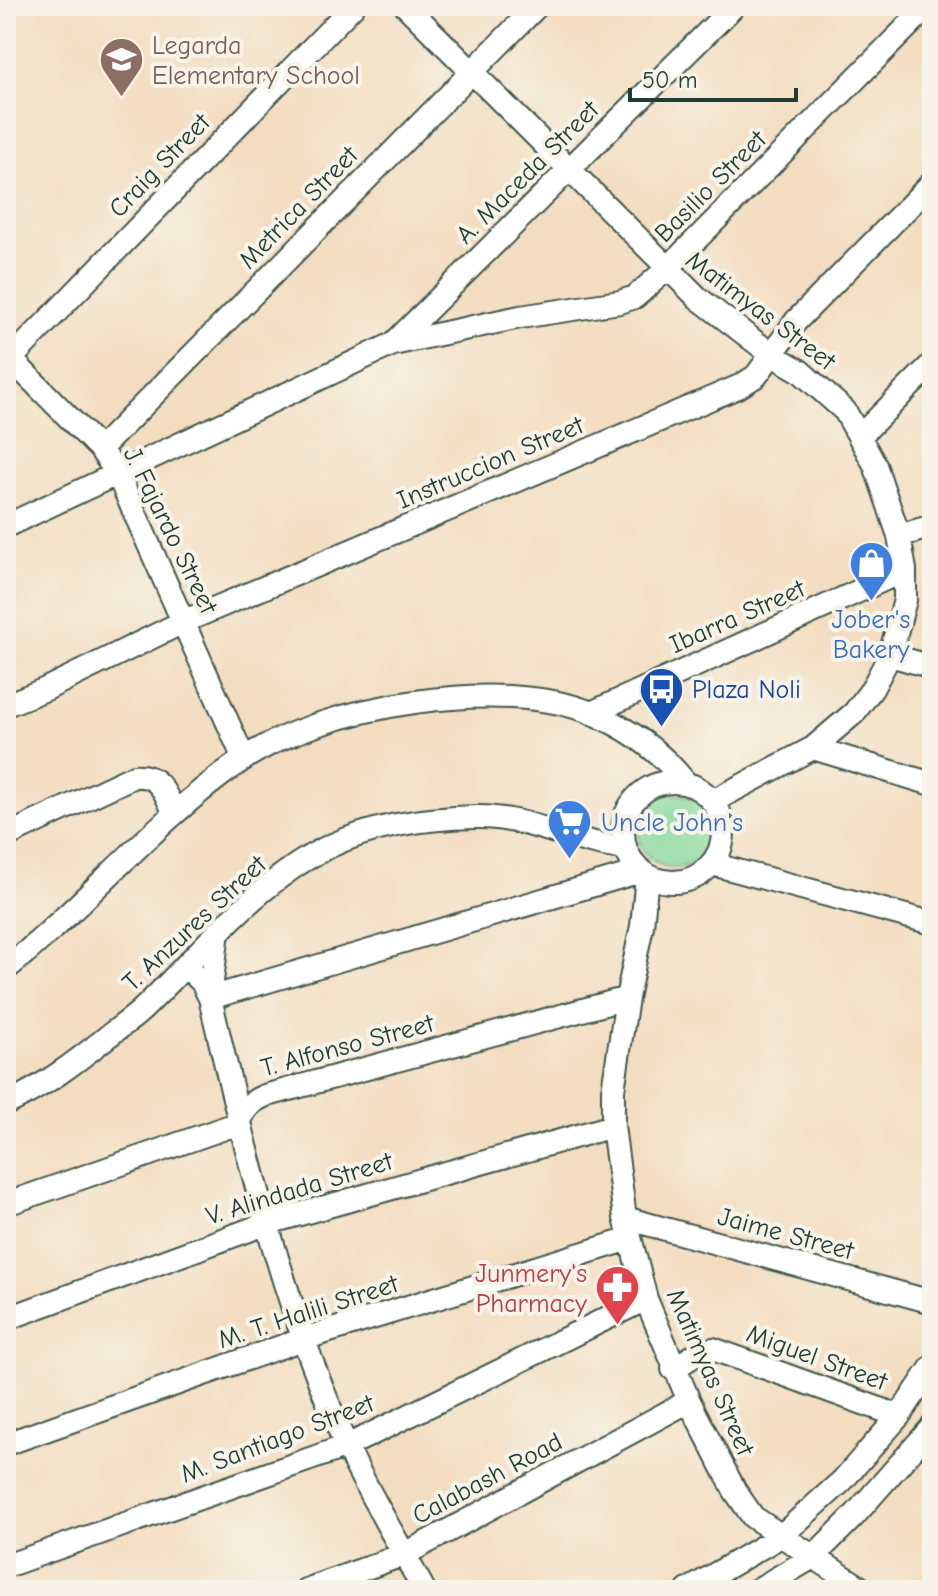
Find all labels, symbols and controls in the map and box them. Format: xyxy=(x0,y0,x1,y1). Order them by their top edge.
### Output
place label: Legarda Elementary School xyxy=(152,31,360,91)
school or university icon: Legarda Elementary School xyxy=(97,36,145,99)
scale bar xyxy=(630,52,796,102)
text: 50 m xyxy=(642,66,698,94)
street label: A. Maceda Street xyxy=(450,94,606,250)
street label: Craig Street xyxy=(103,106,218,224)
street label: Basilio Street xyxy=(649,124,774,249)
street label: Metrica Street xyxy=(233,139,366,275)
street label: Matimyas Street xyxy=(680,245,842,378)
street label: Instruccion Street xyxy=(393,410,589,516)
street label: J. Fajardo Street xyxy=(117,442,224,620)
shop icon: Jober's Bakery xyxy=(847,540,895,603)
street label: Ibarra Street xyxy=(665,573,811,660)
place label: Jober's Bakery xyxy=(832,605,910,665)
bus stop icon: Plaza Noli xyxy=(637,665,685,728)
place label: Plaza Noli xyxy=(692,675,801,705)
supermarket icon: Uncle John's xyxy=(546,798,594,861)
place label: Uncle John's xyxy=(601,808,743,838)
street label: T. Anzures Street xyxy=(117,848,274,998)
street label: T. Alfonso Street xyxy=(257,1008,439,1083)
street label: V. Alindada Street xyxy=(202,1146,398,1232)
street label: Jaime Street xyxy=(714,1201,859,1267)
place label: Junmery's Pharmacy xyxy=(475,1259,587,1319)
pharmacy icon: Junmery's Pharmacy xyxy=(594,1264,642,1327)
street label: M. T. Halili Street xyxy=(215,1268,404,1355)
street label: Matimyas Street xyxy=(660,1284,761,1462)
street label: Miguel Street xyxy=(742,1319,892,1398)
street label: M. Santiago Street xyxy=(176,1388,380,1490)
street label: Calabash Road xyxy=(407,1427,568,1531)

